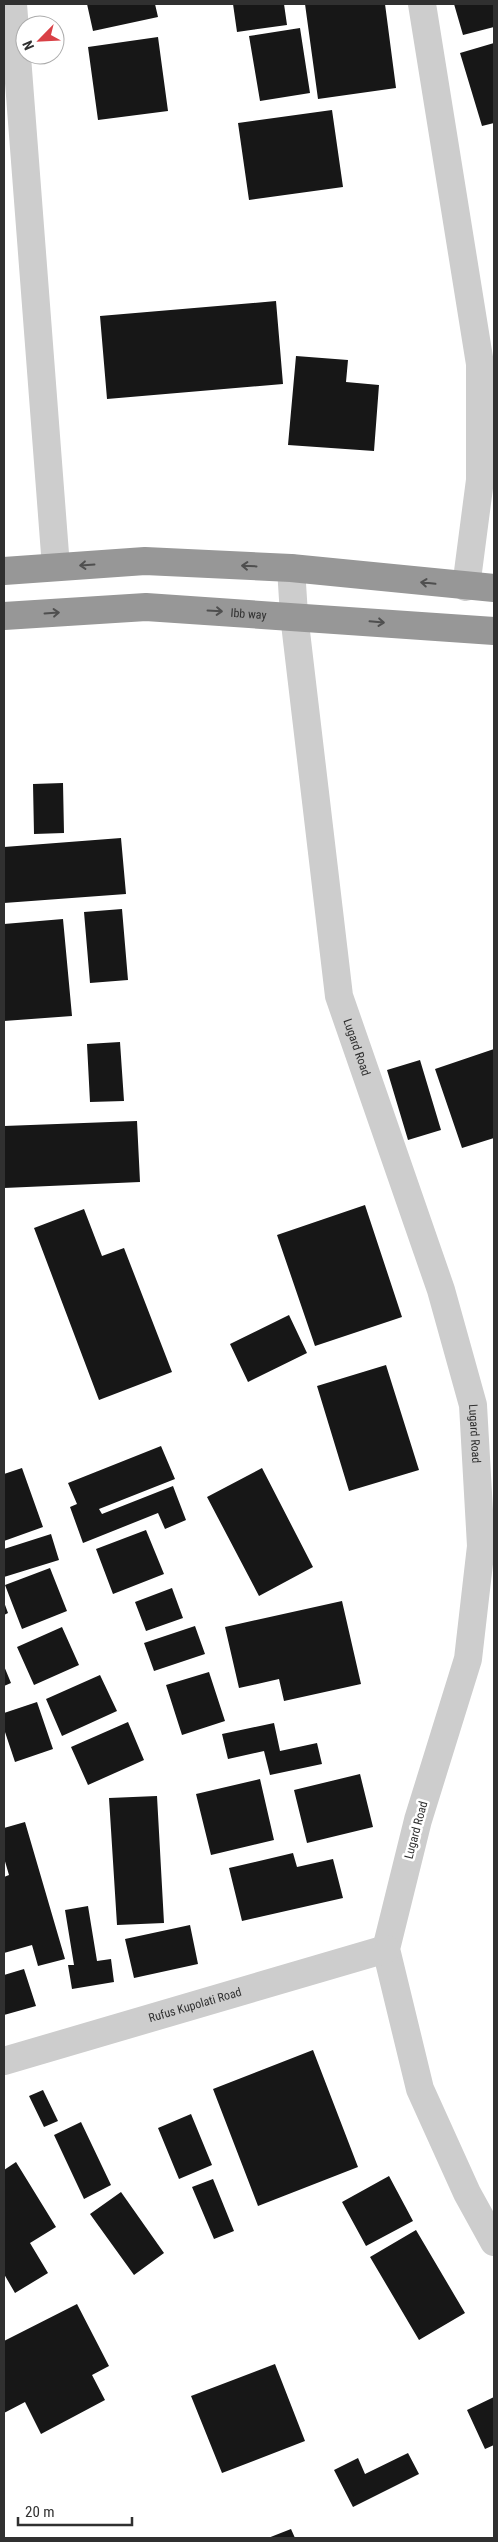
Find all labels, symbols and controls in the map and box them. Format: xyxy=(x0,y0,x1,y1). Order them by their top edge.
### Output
north arrow xyxy=(15,15,65,65)
text: N xyxy=(19,38,37,52)
one-way arrow xyxy=(79,561,95,570)
one-way arrow xyxy=(241,561,257,570)
one-way arrow xyxy=(421,578,437,588)
one-way arrow xyxy=(206,606,222,615)
street label: Ibb way xyxy=(230,606,267,622)
one-way arrow xyxy=(44,608,60,617)
one-way arrow xyxy=(368,617,384,627)
street label: Lugard Road xyxy=(340,1017,373,1078)
street label: Lugard Road xyxy=(466,1404,483,1464)
street label: Lugard Road xyxy=(402,1800,430,1860)
street label: Rufus Kupolati Road xyxy=(147,1985,243,2025)
scale bar xyxy=(18,2494,131,2526)
text: 20 m xyxy=(25,2503,55,2521)

